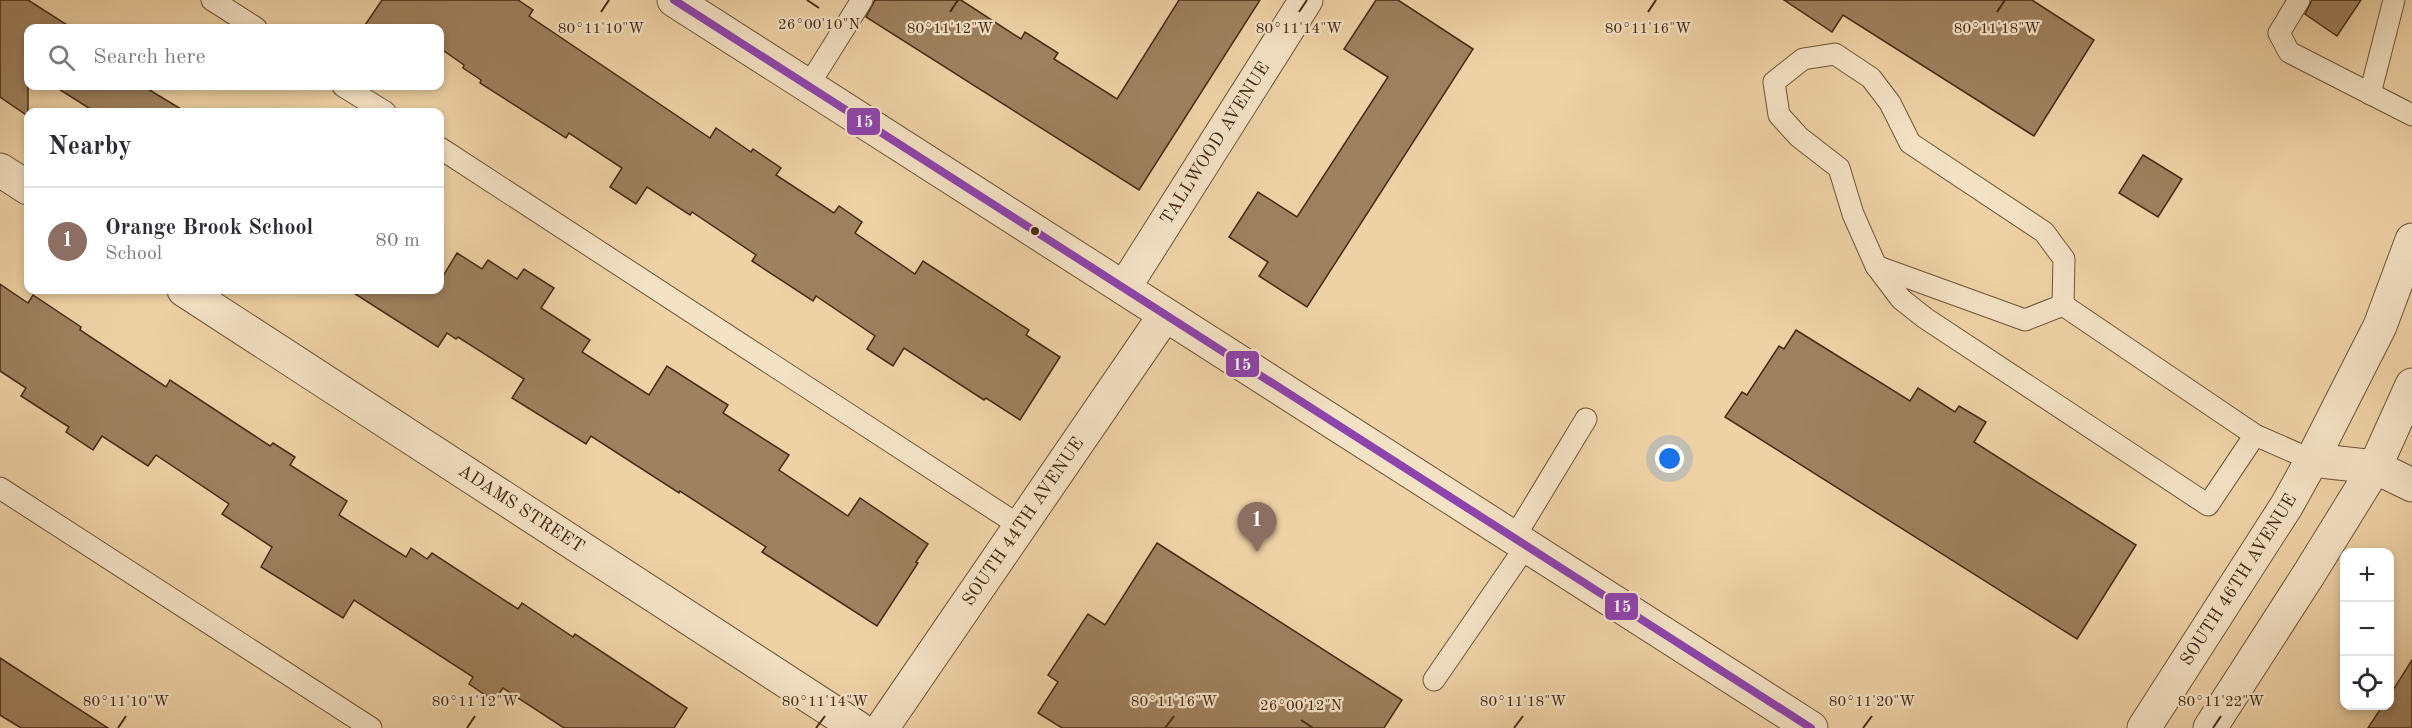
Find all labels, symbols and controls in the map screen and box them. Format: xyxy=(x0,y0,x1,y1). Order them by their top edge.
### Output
text: 26°00'10"N xyxy=(778,18,860,33)
text: 80°11'10"W xyxy=(558,22,644,37)
text: 80°11'12"W xyxy=(907,22,993,37)
text: 80°11'14"W xyxy=(1256,22,1342,37)
text: 80°11'16"W xyxy=(1605,22,1691,37)
text: 80°11'18"W xyxy=(1954,22,2040,37)
search box xyxy=(24,24,444,90)
icon: search xyxy=(45,41,78,74)
text: Search here xyxy=(93,46,206,68)
street label: TALLWOOD AVENUE xyxy=(1157,59,1273,228)
line badge: 15 xyxy=(846,107,881,136)
text: 15 xyxy=(855,115,873,131)
text: Nearby xyxy=(48,134,132,160)
text: Orange Brook School xyxy=(105,217,313,239)
unlabelled marker xyxy=(1029,225,1041,237)
text: 1 xyxy=(62,231,73,251)
text: 80 m xyxy=(375,231,420,251)
text: School xyxy=(105,244,162,264)
line badge: 15 xyxy=(1225,350,1260,378)
text: 15 xyxy=(1233,358,1251,374)
street label: SOUTH 44TH AVENUE xyxy=(959,434,1087,609)
your location xyxy=(1655,444,1684,473)
street label: ADAMS STREET xyxy=(455,462,587,556)
street label: SOUTH 46TH AVENUE xyxy=(2177,491,2300,669)
pin: 1 xyxy=(1238,502,1276,552)
map controls xyxy=(2340,548,2394,710)
button: + xyxy=(2340,548,2394,602)
line badge: 15 xyxy=(1604,592,1639,621)
text: 15 xyxy=(1613,600,1631,616)
button: − xyxy=(2340,602,2394,656)
button: locate xyxy=(2340,656,2394,710)
text: 80°11'10"W xyxy=(83,695,169,710)
text: 80°11'12"W xyxy=(432,695,518,710)
text: 80°11'14"W xyxy=(782,695,868,710)
text: 80°11'16"W xyxy=(1131,695,1217,710)
text: 80°11'18"W xyxy=(1480,695,1566,710)
text: 80°11'20"W xyxy=(1829,695,1915,710)
text: 80°11'22"W xyxy=(2178,695,2264,710)
text: 26°00'12"N xyxy=(1260,699,1342,714)

